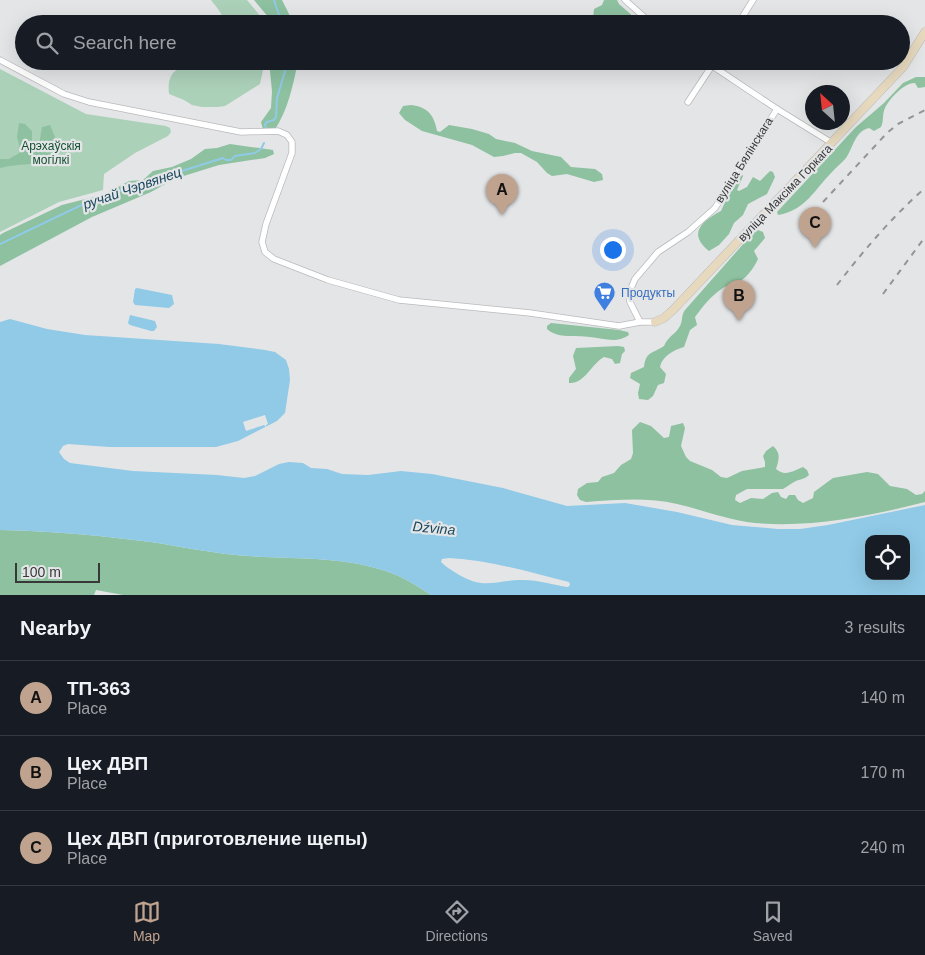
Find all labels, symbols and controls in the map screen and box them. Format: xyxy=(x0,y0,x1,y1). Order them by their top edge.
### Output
search box xyxy=(15,15,910,70)
icon: search xyxy=(33,29,61,57)
text: Search here xyxy=(73,32,177,53)
north arrow xyxy=(805,85,850,130)
street label: вуліца Бялінскага xyxy=(712,114,776,205)
park label: Арэхаўскія могілкі xyxy=(21,139,81,167)
street label: вуліца Максіма Горкага xyxy=(735,141,835,244)
water label: ручай Чэрвянец xyxy=(80,164,183,213)
pin: A xyxy=(486,174,518,215)
pin: C xyxy=(799,207,831,248)
your location xyxy=(600,237,626,263)
pin: B xyxy=(723,280,755,321)
supermarket icon: Продукты xyxy=(593,281,617,312)
place label: Продукты xyxy=(621,286,675,300)
water label: Dźvina xyxy=(412,518,456,538)
map controls xyxy=(865,535,910,580)
button: locate xyxy=(865,535,910,580)
scale bar xyxy=(15,560,100,583)
text: 100 m xyxy=(22,564,61,580)
text: Nearby xyxy=(20,616,91,639)
text: 3 results xyxy=(845,619,905,636)
text: ТП-363 xyxy=(67,678,130,699)
text: A xyxy=(30,689,42,706)
text: 140 m xyxy=(861,689,905,706)
text: Place xyxy=(67,700,107,717)
text: Цех ДВП xyxy=(67,753,148,774)
text: B xyxy=(30,764,42,781)
text: 170 m xyxy=(861,764,905,781)
text: Place xyxy=(67,775,107,792)
text: Цех ДВП (приготовление щепы) xyxy=(67,828,367,849)
text: C xyxy=(30,839,42,856)
text: 240 m xyxy=(861,839,905,856)
text: Place xyxy=(67,850,107,867)
tab: Map xyxy=(133,898,161,944)
tab: Directions xyxy=(426,898,488,944)
tab: Saved xyxy=(753,898,792,944)

